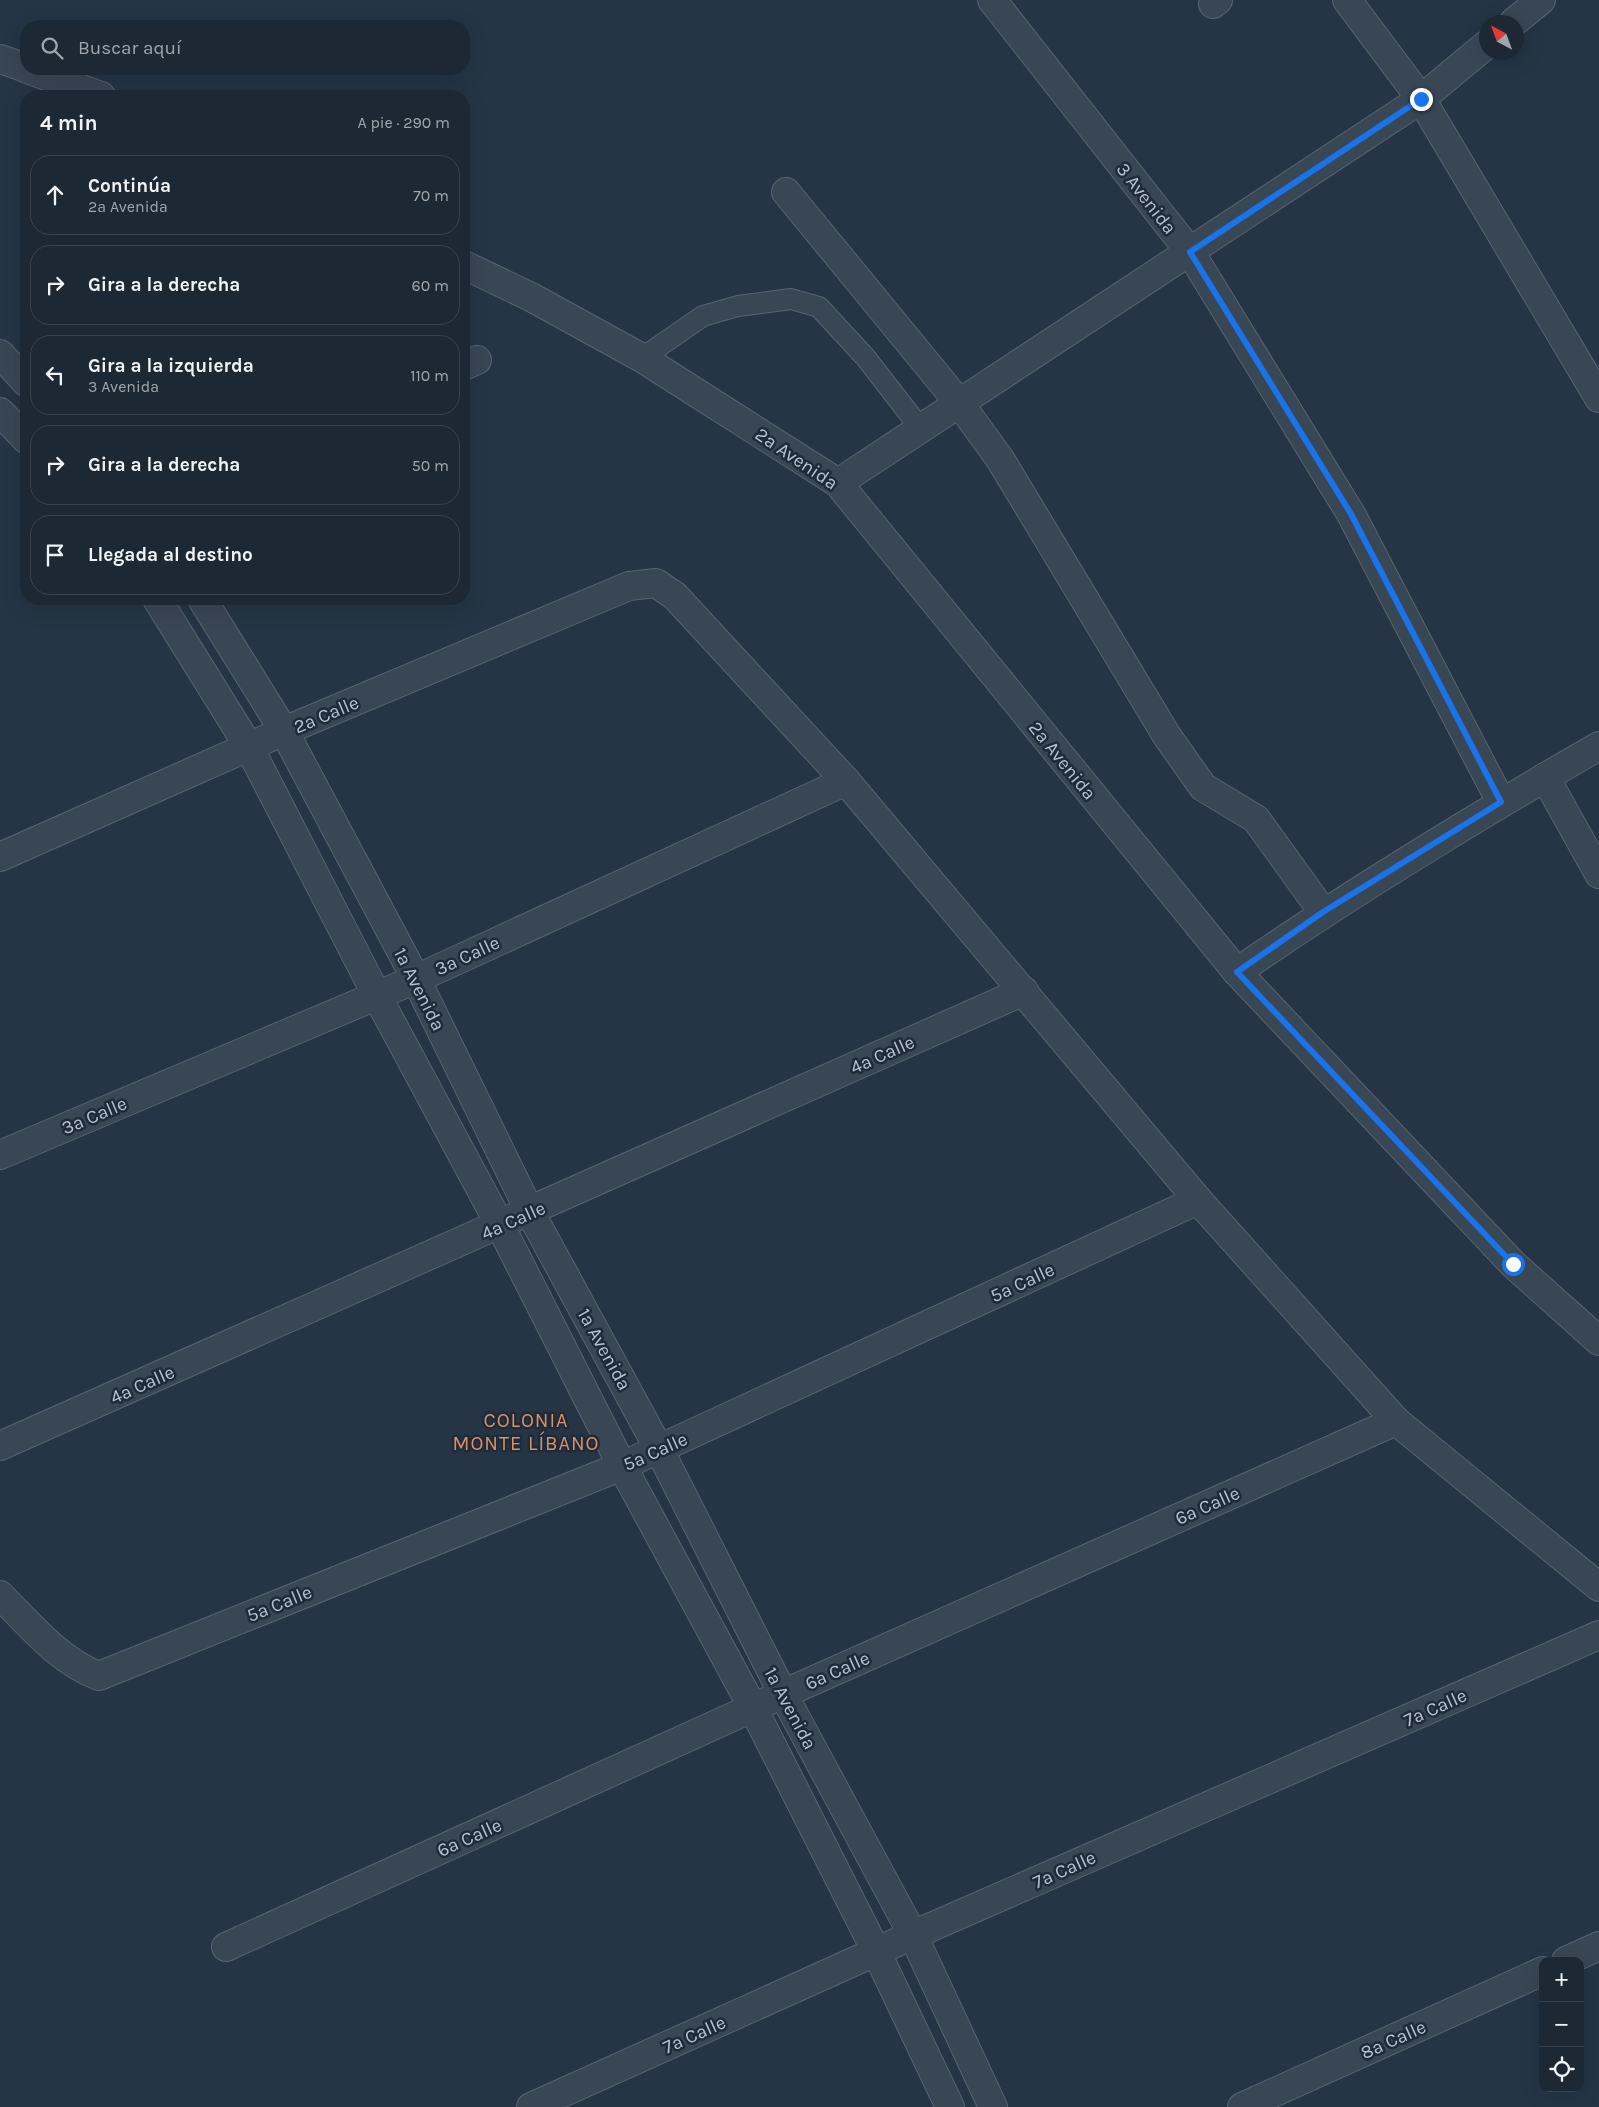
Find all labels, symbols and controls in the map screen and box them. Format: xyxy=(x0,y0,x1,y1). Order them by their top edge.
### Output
north arrow xyxy=(1479,15,1524,60)
search box xyxy=(20,20,470,75)
icon: search xyxy=(38,34,66,62)
text: Buscar aquí xyxy=(78,37,182,59)
route end xyxy=(1410,88,1433,111)
text: 4 min xyxy=(40,111,98,135)
text: A pie · 290 m xyxy=(357,113,450,132)
street label: 3 Avenida xyxy=(1112,159,1181,239)
text: Continúa xyxy=(88,175,171,197)
icon: ahead xyxy=(41,181,69,209)
text: 70 m xyxy=(413,186,449,205)
text: 2a Avenida xyxy=(88,197,168,216)
icon: right xyxy=(41,271,69,299)
text: Gira a la derecha xyxy=(88,274,240,296)
text: 60 m xyxy=(412,276,449,295)
text: Gira a la izquierda xyxy=(88,355,254,377)
icon: left xyxy=(41,361,69,389)
text: 110 m xyxy=(410,366,449,385)
text: 3 Avenida xyxy=(88,377,159,396)
street label: 2a Avenida xyxy=(751,423,842,494)
icon: right xyxy=(41,451,69,479)
text: Gira a la derecha xyxy=(88,454,240,476)
text: 50 m xyxy=(412,456,449,475)
icon: arrive xyxy=(41,541,69,569)
text: Llegada al destino xyxy=(88,544,253,566)
street label: 2a Calle xyxy=(291,691,362,738)
street label: 2a Avenida xyxy=(1024,717,1101,804)
street label: 3a Calle xyxy=(432,931,503,980)
street label: 1a Avenida xyxy=(389,944,449,1035)
street label: 4a Calle xyxy=(847,1031,918,1079)
street label: 3a Calle xyxy=(58,1092,130,1139)
street label: 4a Calle xyxy=(478,1197,549,1245)
route start xyxy=(1502,1253,1525,1276)
street label: 5a Calle xyxy=(987,1259,1058,1307)
street label: 1a Avenida xyxy=(573,1305,636,1394)
street label: 4a Calle xyxy=(107,1361,178,1409)
district label: COLONIA MONTE LÍBANO xyxy=(453,1409,600,1455)
street label: 5a Calle xyxy=(620,1428,691,1476)
street label: 6a Calle xyxy=(1172,1482,1243,1530)
street label: 5a Calle xyxy=(244,1581,315,1627)
street label: 6a Calle xyxy=(802,1647,873,1695)
street label: 1a Avenida xyxy=(759,1664,821,1753)
street label: 7a Calle xyxy=(1401,1684,1470,1731)
street label: 6a Calle xyxy=(434,1814,505,1862)
street label: 7a Calle xyxy=(1030,1846,1099,1893)
map controls xyxy=(1539,1957,1584,2092)
button: + xyxy=(1539,1957,1584,2002)
button: − xyxy=(1539,2002,1584,2047)
street label: 7a Calle xyxy=(660,2011,729,2058)
street label: 8a Calle xyxy=(1357,2016,1429,2064)
button: locate xyxy=(1539,2047,1584,2092)

